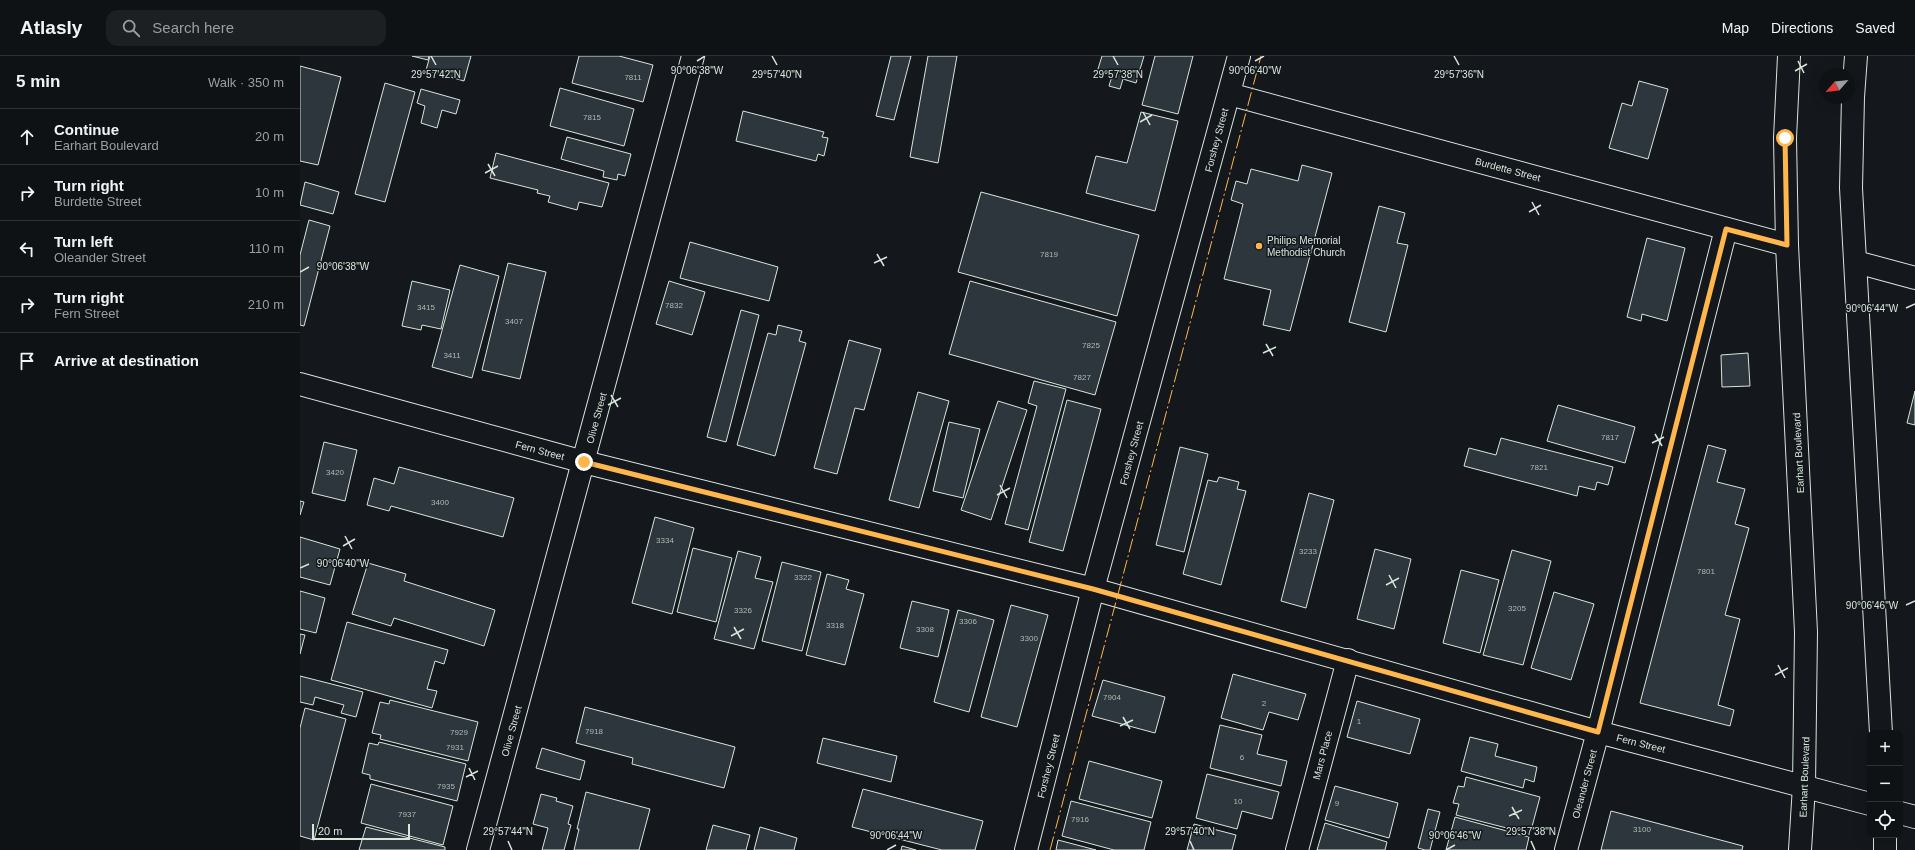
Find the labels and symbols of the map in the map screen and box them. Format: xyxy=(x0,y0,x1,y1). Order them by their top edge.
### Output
text: 90°06'38"W xyxy=(671,65,724,76)
text: 90°06'40"W xyxy=(1229,65,1282,76)
north arrow xyxy=(1819,68,1855,104)
text: 29°57'42"N xyxy=(411,69,461,80)
text: 29°57'40"N xyxy=(752,69,802,80)
text: 29°57'38"N xyxy=(1093,69,1143,80)
text: 29°57'36"N xyxy=(1434,69,1484,80)
house number: 7811 xyxy=(624,73,642,82)
street label: Forshey Street xyxy=(1203,107,1230,173)
house number: 7815 xyxy=(583,113,601,122)
route start xyxy=(1776,129,1794,147)
street label: Burdette Street xyxy=(1474,155,1542,184)
place label: Philips Memorial Methodist Church xyxy=(1267,235,1345,258)
marker: Philips Memorial Methodist Church xyxy=(1254,241,1264,251)
house number: 7819 xyxy=(1040,250,1058,259)
text: 90°06'38"W xyxy=(317,261,370,272)
house number: 7832 xyxy=(665,301,683,310)
house number: 3415 xyxy=(417,303,435,312)
text: 90°06'44"W xyxy=(1846,303,1899,314)
house number: 3407 xyxy=(505,317,523,326)
house number: 7825 xyxy=(1082,341,1100,350)
house number: 3411 xyxy=(443,351,461,360)
house number: 7827 xyxy=(1073,373,1091,382)
street label: Olive Street xyxy=(584,391,609,445)
street label: Earhart Boulevard xyxy=(1791,412,1806,494)
street label: Forshey Street xyxy=(1118,420,1145,486)
house number: 7817 xyxy=(1601,433,1619,442)
street label: Fern Street xyxy=(514,439,566,462)
route end xyxy=(575,453,593,471)
house number: 7821 xyxy=(1530,463,1548,472)
house number: 3420 xyxy=(326,468,344,477)
house number: 3400 xyxy=(431,498,449,507)
house number: 3334 xyxy=(656,536,674,545)
house number: 3233 xyxy=(1299,547,1317,556)
text: 90°06'40"W xyxy=(317,558,370,569)
house number: 7801 xyxy=(1697,567,1715,576)
house number: 3322 xyxy=(794,573,812,582)
text: 90°06'46"W xyxy=(1846,600,1899,611)
house number: 3205 xyxy=(1508,604,1526,613)
house number: 3326 xyxy=(734,606,752,615)
house number: 3306 xyxy=(959,617,977,626)
house number: 3318 xyxy=(826,621,844,630)
house number: 3308 xyxy=(916,625,934,634)
house number: 3300 xyxy=(1020,634,1038,643)
house number: 7904 xyxy=(1103,693,1121,702)
house number: 2 xyxy=(1262,699,1267,708)
street label: Olive Street xyxy=(499,704,524,758)
house number: 1 xyxy=(1357,717,1362,726)
house number: 7918 xyxy=(585,727,603,736)
house number: 7929 xyxy=(450,728,468,737)
street label: Mars Place xyxy=(1311,729,1334,781)
street label: Fern Street xyxy=(1615,732,1667,755)
street label: Forshey Street xyxy=(1035,733,1062,799)
street label: Earhart Boulevard xyxy=(1798,737,1811,817)
house number: 7931 xyxy=(446,743,464,752)
street label: Oleander Street xyxy=(1570,748,1599,820)
house number: 6 xyxy=(1240,753,1245,762)
house number: 7935 xyxy=(437,782,455,791)
house number: 10 xyxy=(1234,797,1243,806)
house number: 9 xyxy=(1335,799,1340,808)
house number: 7937 xyxy=(398,810,416,819)
house number: 7916 xyxy=(1071,815,1089,824)
scale bar xyxy=(312,822,410,841)
house number: 3100 xyxy=(1633,825,1651,834)
text: 29°57'44"N xyxy=(483,826,533,837)
text: 29°57'40"N xyxy=(1165,826,1215,837)
text: 29°57'38"N xyxy=(1506,826,1556,837)
text: 90°06'44"W xyxy=(870,830,923,841)
text: 90°06'46"W xyxy=(1429,830,1482,841)

